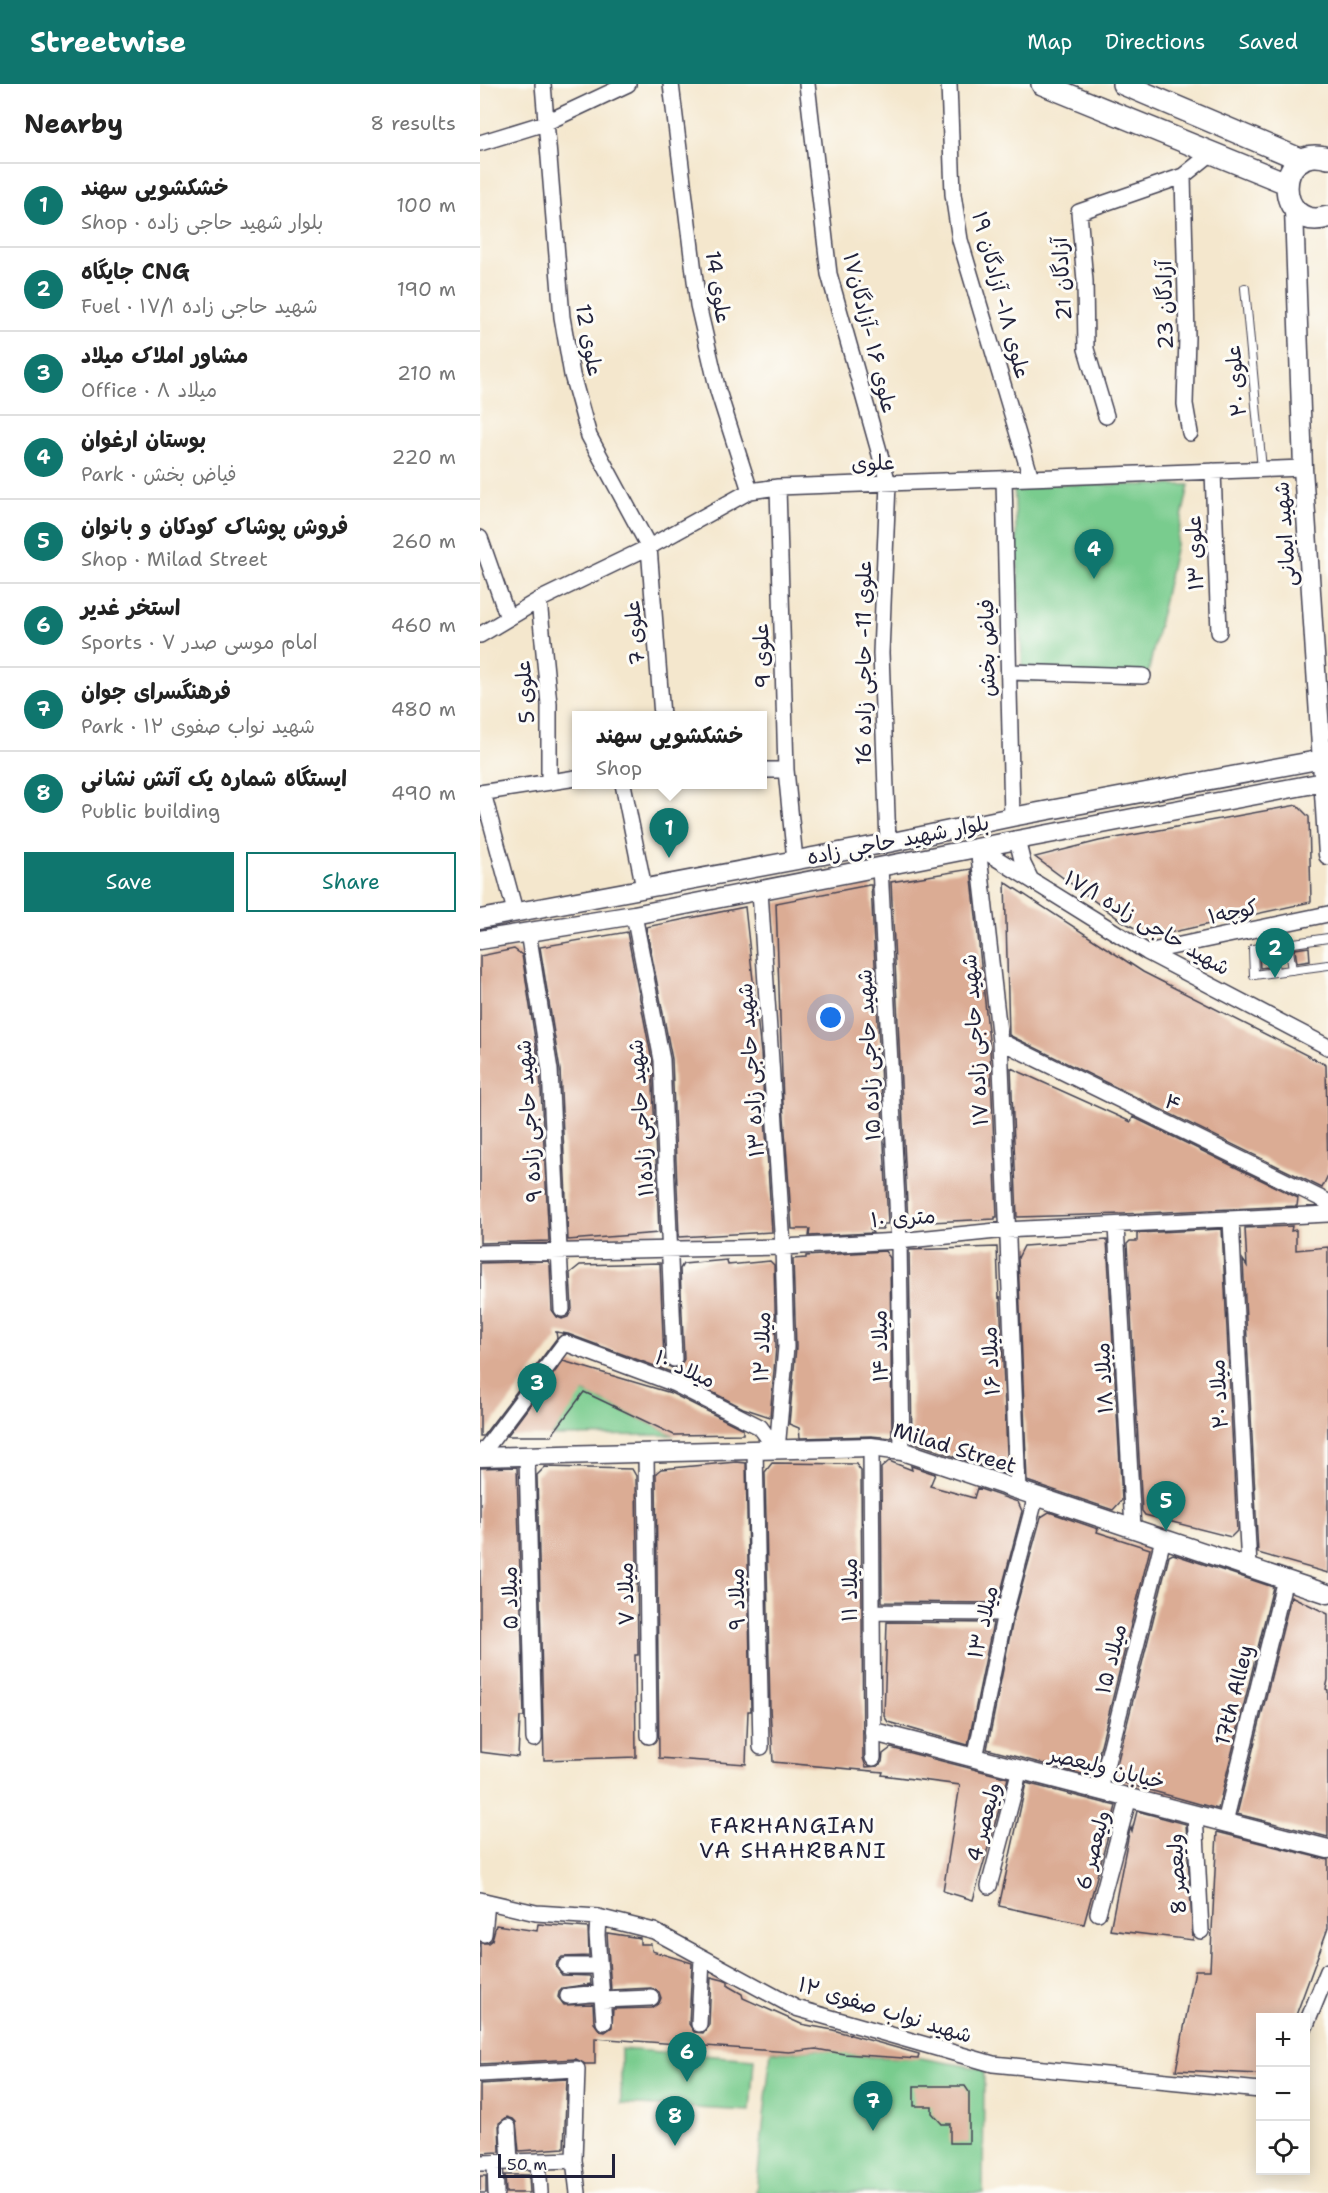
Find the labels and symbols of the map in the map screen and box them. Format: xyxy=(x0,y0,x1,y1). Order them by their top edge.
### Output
street label: علوی ۱٨- آزادگان ۱۹ xyxy=(965,208,1037,382)
street label: آزادگان 21 xyxy=(1046,236,1078,321)
street label: علوی 14 xyxy=(698,249,738,325)
street label: علوی ۱۶ -آزادگان۱۷ xyxy=(837,250,903,416)
street label: آزادگان 23 xyxy=(1150,259,1180,350)
street label: علوی 12 xyxy=(569,302,609,378)
street label: علوی ۲۰ xyxy=(1219,344,1253,418)
street label: علوی xyxy=(851,448,895,478)
street label: شهید ایمانی xyxy=(1267,481,1303,587)
street label: علوی ۱۳ xyxy=(1180,515,1210,591)
pin: 4 xyxy=(1074,530,1114,579)
street label: علوی 11- حاجی زاده 16 xyxy=(850,561,878,765)
street label: علوی 7 xyxy=(618,599,652,667)
street label: فیاض بخش xyxy=(972,599,1002,697)
street label: علوی 9 xyxy=(747,623,777,689)
street label: علوی 5 xyxy=(509,659,541,725)
pin: 1 xyxy=(650,808,688,858)
street label: بلوار شهید حاجی زاده xyxy=(804,809,992,871)
street label: شهید حاجی زاده ۱۷/۱ xyxy=(1059,864,1235,982)
street label: کوچه۱ xyxy=(1205,893,1261,931)
pin: 2 xyxy=(1256,928,1294,978)
street label: شهید حاجی زاده ۱۷ xyxy=(955,953,995,1127)
street label: شهید حاجی زاده ۱۵ xyxy=(851,968,887,1142)
street label: شهید حاجی زاده ۱۳ xyxy=(731,982,771,1158)
your location xyxy=(816,1003,845,1032)
street label: شهید حاجی زاده۱۱ xyxy=(622,1038,660,1198)
street label: شهید حاجی زاده ۹ xyxy=(509,1039,549,1203)
street label: ۴ xyxy=(1160,1087,1186,1119)
street label: ۱۰ متری xyxy=(870,1202,936,1234)
street label: میلاد ۱۴ xyxy=(865,1310,895,1382)
street label: میلاد ۱۲ xyxy=(747,1311,777,1383)
street label: میلاد ۱۶ xyxy=(975,1326,1007,1396)
street label: میلاد ۱۸ xyxy=(1088,1342,1120,1414)
street label: میلاد ۱۰ xyxy=(650,1343,720,1395)
street label: میلاد ۲۰ xyxy=(1203,1358,1235,1430)
pin: 3 xyxy=(518,1364,556,1413)
street label: Milad Street xyxy=(890,1416,1020,1480)
pin: 5 xyxy=(1146,1482,1186,1531)
street label: میلاد ۱۱ xyxy=(836,1558,864,1622)
street label: میلاد ۷ xyxy=(611,1562,641,1626)
street label: میلاد ۵ xyxy=(495,1566,525,1630)
street label: میلاد ۹ xyxy=(722,1568,752,1630)
street label: میلاد ۱۳ xyxy=(961,1583,1005,1661)
street label: میلاد ۱۵ xyxy=(1089,1621,1133,1697)
street label: 17th Alley xyxy=(1208,1642,1260,1748)
street label: خیابان ولیعصر xyxy=(1044,1740,1168,1796)
street label: ولیعصر 4 xyxy=(960,1779,1008,1865)
street label: ولیعصر 6 xyxy=(1069,1807,1117,1893)
district label: FARHANGIAN VA SHAHRBANI xyxy=(699,1811,887,1865)
street label: ولیعصر 8 xyxy=(1161,1833,1193,1915)
street label: شهید نواب صفوی ۱۲ xyxy=(795,1970,975,2050)
pin: 6 xyxy=(668,2032,706,2082)
pin: 7 xyxy=(854,2082,892,2131)
pin: 8 xyxy=(656,2096,694,2146)
scale bar xyxy=(498,2151,615,2178)

